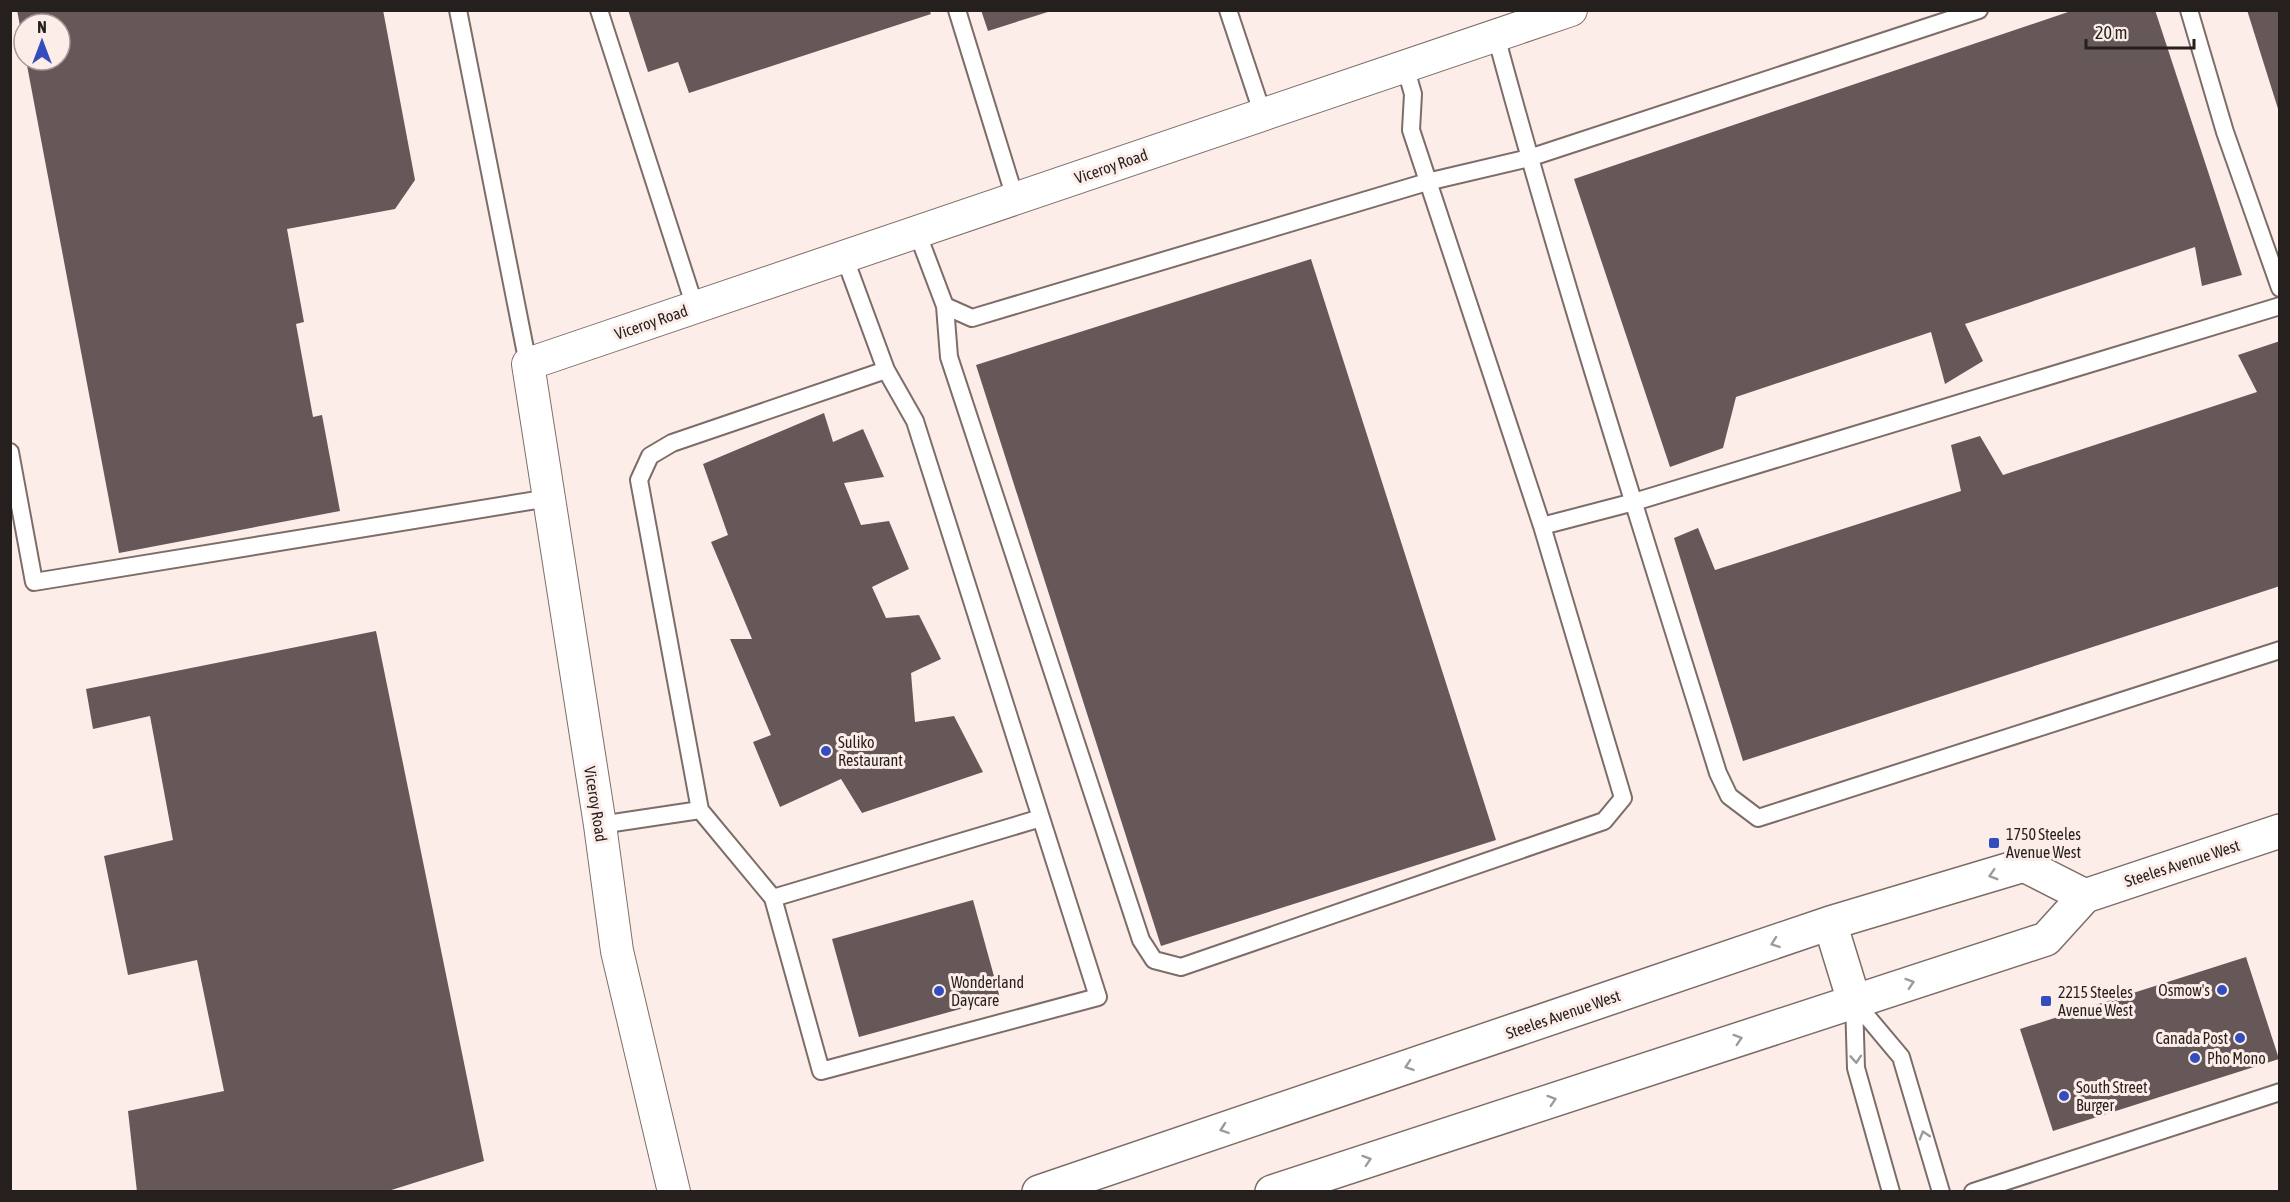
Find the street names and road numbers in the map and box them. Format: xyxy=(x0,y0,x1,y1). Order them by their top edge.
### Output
street label: Viceroy Road xyxy=(1072,145,1150,188)
street label: Viceroy Road xyxy=(612,301,690,344)
street label: Viceroy Road xyxy=(580,765,611,843)
street label: Steeles Avenue West xyxy=(2122,836,2242,890)
street label: Steeles Avenue West xyxy=(1503,986,1623,1042)

